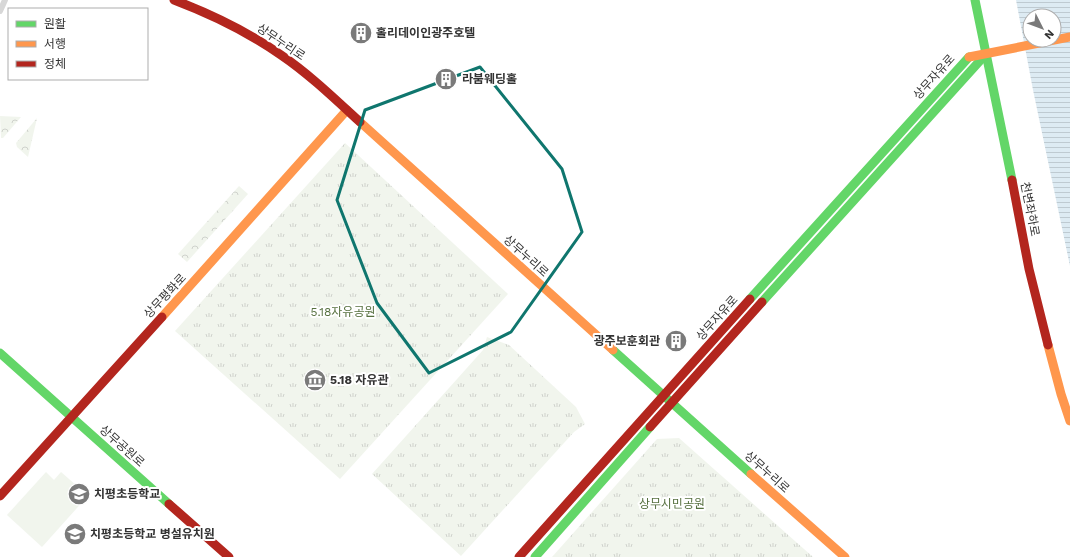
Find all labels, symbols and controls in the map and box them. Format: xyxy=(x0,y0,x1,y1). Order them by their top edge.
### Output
legend xyxy=(8,8,148,80)
north arrow xyxy=(1022,8,1062,48)
text: 원활 xyxy=(44,17,66,31)
building icon: 홀리데이인광주호텔 xyxy=(348,20,374,46)
street label: 상무누리로 xyxy=(254,21,308,63)
place label: 홀리데이인광주호텔 xyxy=(376,26,475,40)
text: N xyxy=(1042,27,1057,42)
text: 서행 xyxy=(44,37,66,51)
street label: 상무자유로 xyxy=(910,52,958,102)
text: 정체 xyxy=(44,57,66,71)
building icon: 라붐웨딩홀 xyxy=(433,66,459,92)
place label: 라붐웨딩홀 xyxy=(462,72,517,86)
street label: 천변좌하로 xyxy=(1018,181,1042,237)
street label: 상무누리로 xyxy=(501,232,551,280)
street label: 상무평화로 xyxy=(141,271,189,321)
street label: 상무자유로 xyxy=(693,293,741,343)
park label: 5.18자유공원 xyxy=(311,305,376,319)
building icon: 광주보훈회관 xyxy=(663,328,689,354)
place label: 광주보훈회관 xyxy=(594,334,660,348)
museum icon: 5.18 자유관 xyxy=(302,367,328,393)
place label: 5.18 자유관 xyxy=(330,373,389,387)
street label: 상무공원로 xyxy=(97,422,147,470)
street label: 상무누리로 xyxy=(742,448,792,496)
school or university icon: 치평초등학교 xyxy=(66,481,92,507)
place label: 치평초등학교 xyxy=(94,487,160,501)
park label: 상무시민공원 xyxy=(639,497,705,511)
school or university icon: 치평초등학교 병설유치원 xyxy=(62,521,88,547)
place label: 치평초등학교 병설유치원 xyxy=(90,527,215,541)

